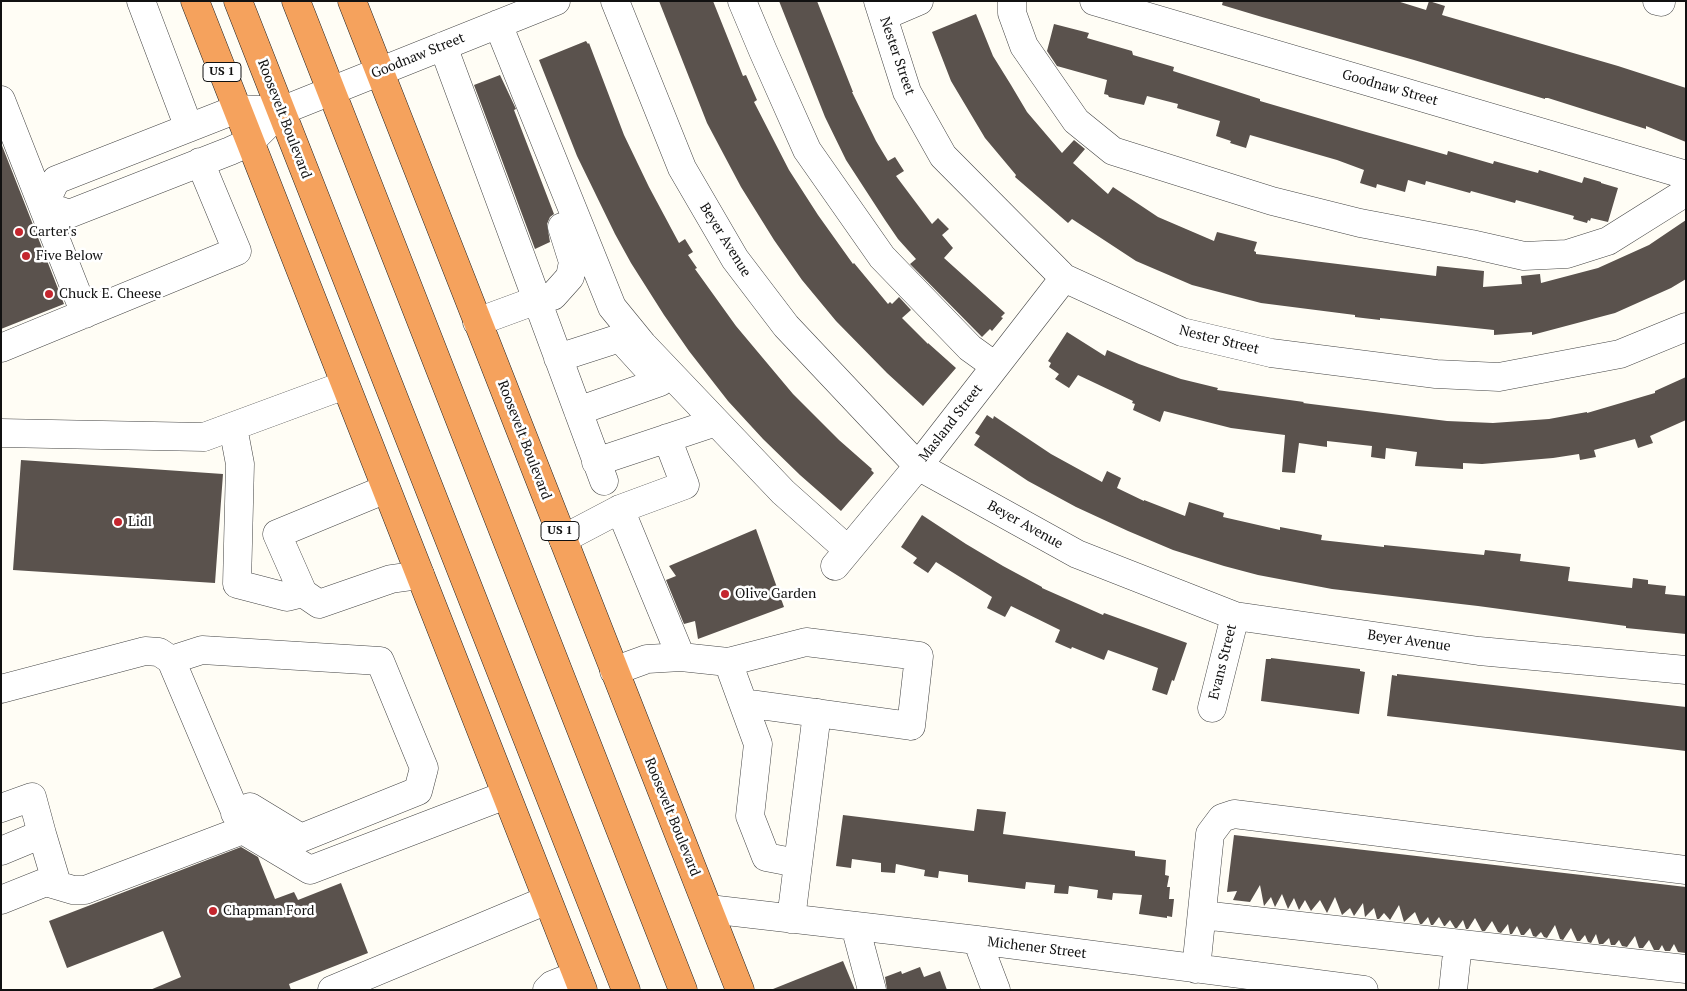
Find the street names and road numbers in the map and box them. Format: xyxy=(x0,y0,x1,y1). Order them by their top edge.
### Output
street label: Nester Street xyxy=(876,15,918,97)
street label: Goodnaw Street xyxy=(369,30,467,82)
street label: Roosevelt Boulevard xyxy=(254,57,314,181)
road number: US 1 xyxy=(203,62,241,82)
street label: Goodnaw Street xyxy=(1340,66,1440,110)
street label: Beyer Avenue xyxy=(696,200,754,280)
street label: Nester Street xyxy=(1177,322,1261,358)
street label: Roosevelt Boulevard xyxy=(494,378,554,502)
street label: Masland Street xyxy=(916,381,986,465)
street label: Beyer Avenue xyxy=(984,497,1066,553)
road number: US 1 xyxy=(541,522,579,540)
street label: Evans Street xyxy=(1205,622,1241,702)
street label: Beyer Avenue xyxy=(1366,627,1452,655)
street label: Roosevelt Boulevard xyxy=(641,755,703,879)
street label: Michener Street xyxy=(987,934,1087,962)

